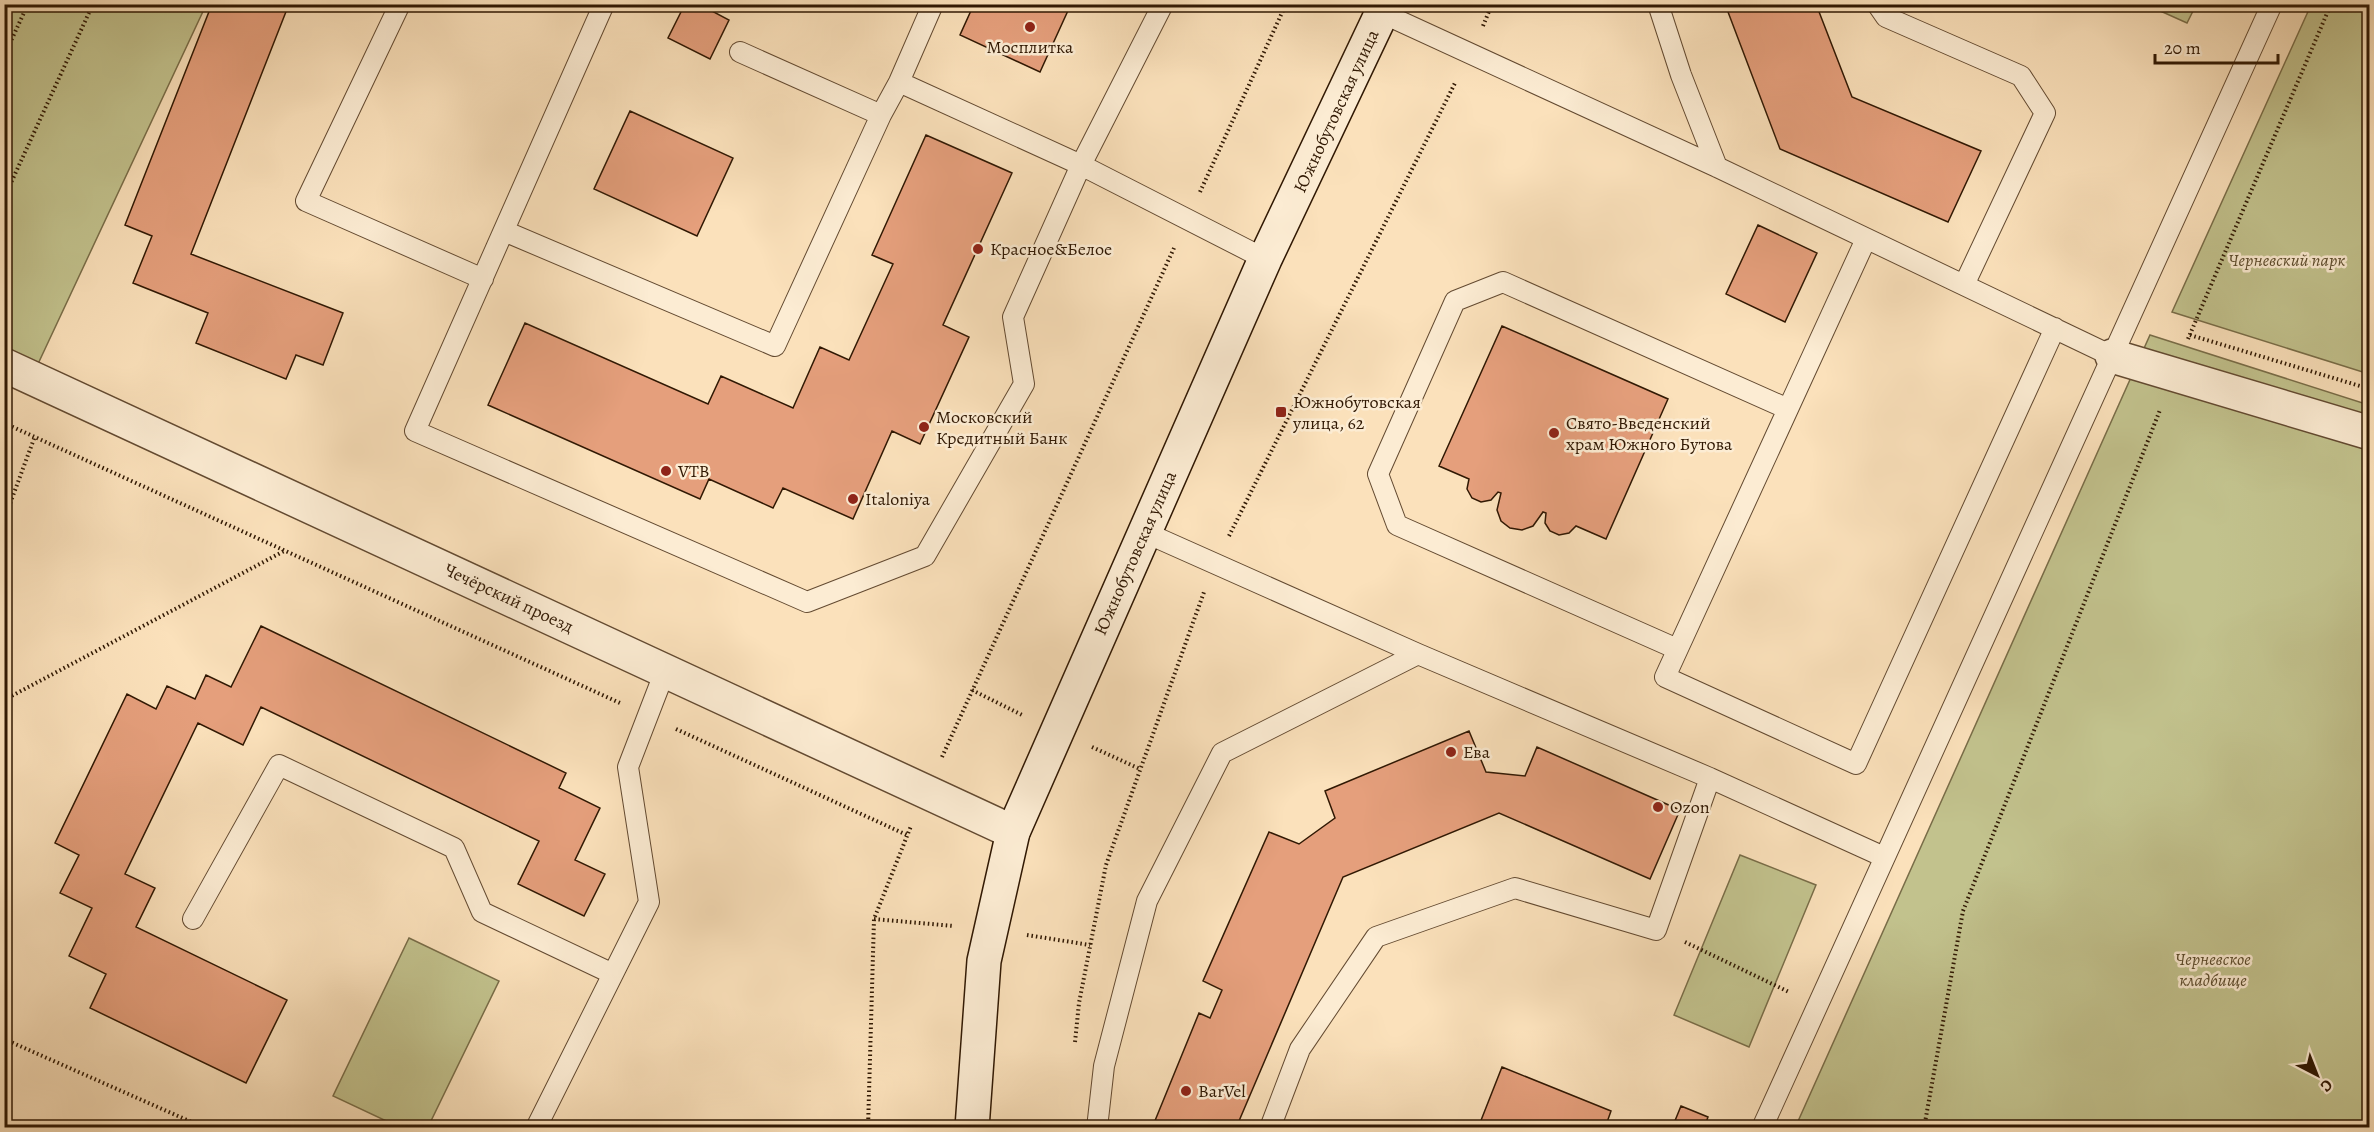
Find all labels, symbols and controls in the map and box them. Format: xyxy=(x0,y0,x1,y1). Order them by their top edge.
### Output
marker: Мосплитка xyxy=(1023,20,1037,34)
street label: Южнобутовская улица xyxy=(1288,25,1385,196)
scale bar xyxy=(2155,27,2278,65)
place label: Мосплитка xyxy=(987,35,1074,59)
text: 20 m xyxy=(2164,36,2201,60)
place label: Красное&Белое xyxy=(990,237,1112,261)
marker: Красное&Белое xyxy=(971,242,985,256)
park label: Черневский парк xyxy=(2229,248,2345,272)
place label: Южнобутовская улица, 62 xyxy=(1292,390,1421,435)
place label: Московский Кредитный Банк xyxy=(936,405,1068,450)
marker: Южнобутовская улица, 62 xyxy=(1274,405,1288,419)
place label: Свято-Введенский храм Южного Бутова xyxy=(1566,411,1733,456)
marker: Московский Кредитный Банк xyxy=(917,420,931,434)
marker: Свято-Введенский храм Южного Бутова xyxy=(1547,426,1561,440)
place label: VTB xyxy=(677,459,710,483)
marker: VTB xyxy=(659,464,673,478)
street label: Южнобутовская улица xyxy=(1088,466,1182,639)
place label: Italoniya xyxy=(865,487,931,511)
marker: Italoniya xyxy=(846,492,860,506)
street label: Чечёрский проезд xyxy=(440,557,578,639)
place label: Ева xyxy=(1463,740,1491,764)
marker: Ева xyxy=(1444,745,1458,759)
place label: Ozon xyxy=(1670,795,1710,819)
marker: Ozon xyxy=(1651,800,1665,814)
park label: Черневское кладбище xyxy=(2175,947,2251,992)
north arrow xyxy=(2287,1045,2347,1105)
text: С xyxy=(2315,1074,2337,1097)
place label: BarVel xyxy=(1198,1079,1246,1103)
marker: BarVel xyxy=(1179,1084,1193,1098)

